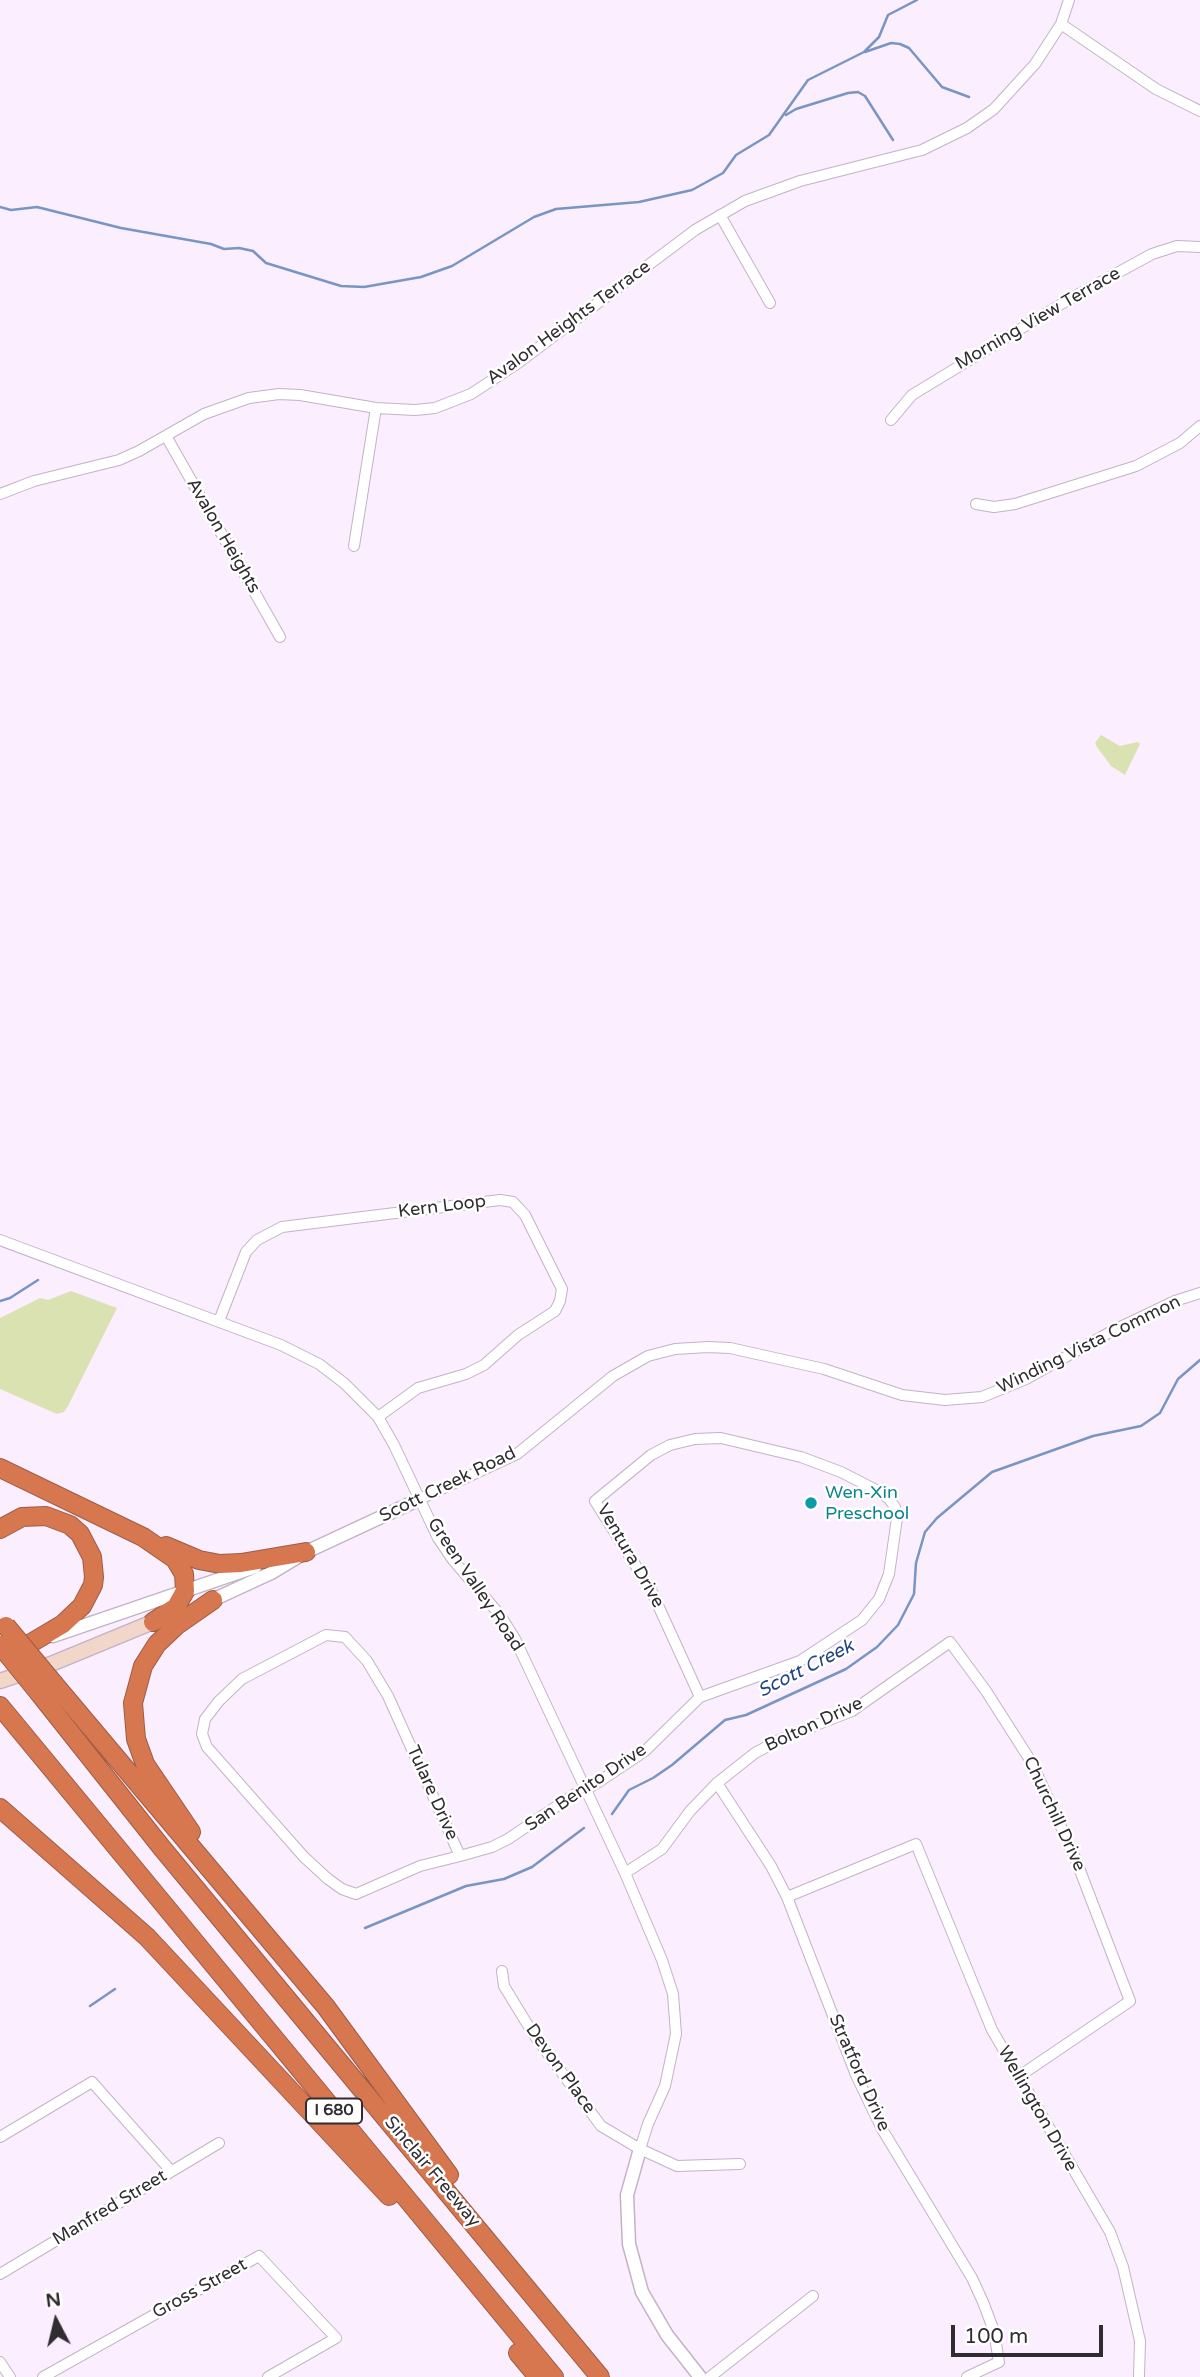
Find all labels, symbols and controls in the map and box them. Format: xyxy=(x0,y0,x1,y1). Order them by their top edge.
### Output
street label: Avalon Heights Terrace xyxy=(483,256,655,390)
street label: Morning View Terrace xyxy=(952,263,1124,375)
street label: Avalon Heights xyxy=(181,475,265,597)
street label: Kern Loop xyxy=(397,1191,487,1223)
street label: Winding Vista Common xyxy=(994,1291,1184,1399)
street label: Scott Creek Road xyxy=(376,1443,520,1527)
place label: Wen-Xin Preschool xyxy=(825,1482,909,1524)
marker: Wen-Xin Preschool xyxy=(803,1495,819,1511)
street label: Ventura Drive xyxy=(592,1500,668,1612)
street label: Green Valley Road xyxy=(422,1514,528,1656)
water label: Scott Creek xyxy=(754,1635,858,1703)
street label: Bolton Drive xyxy=(762,1693,866,1757)
street label: San Benito Drive xyxy=(521,1739,651,1837)
street label: Tulare Drive xyxy=(402,1742,462,1844)
street label: Churchill Drive xyxy=(1018,1753,1090,1875)
street label: Stratford Drive xyxy=(824,2011,894,2135)
street label: Devon Place xyxy=(520,2020,600,2118)
street label: Wellington Drive xyxy=(992,2043,1082,2175)
road number: I 680 xyxy=(306,2098,362,2124)
street label: Sinclair Freeway xyxy=(379,2112,485,2232)
street label: Manfred Street xyxy=(49,2165,171,2251)
street label: Gross Street xyxy=(149,2254,251,2324)
north arrow xyxy=(21,2286,91,2356)
text: N xyxy=(45,2288,62,2312)
scale bar xyxy=(955,2310,1107,2354)
text: 100 m xyxy=(964,2324,1028,2349)

